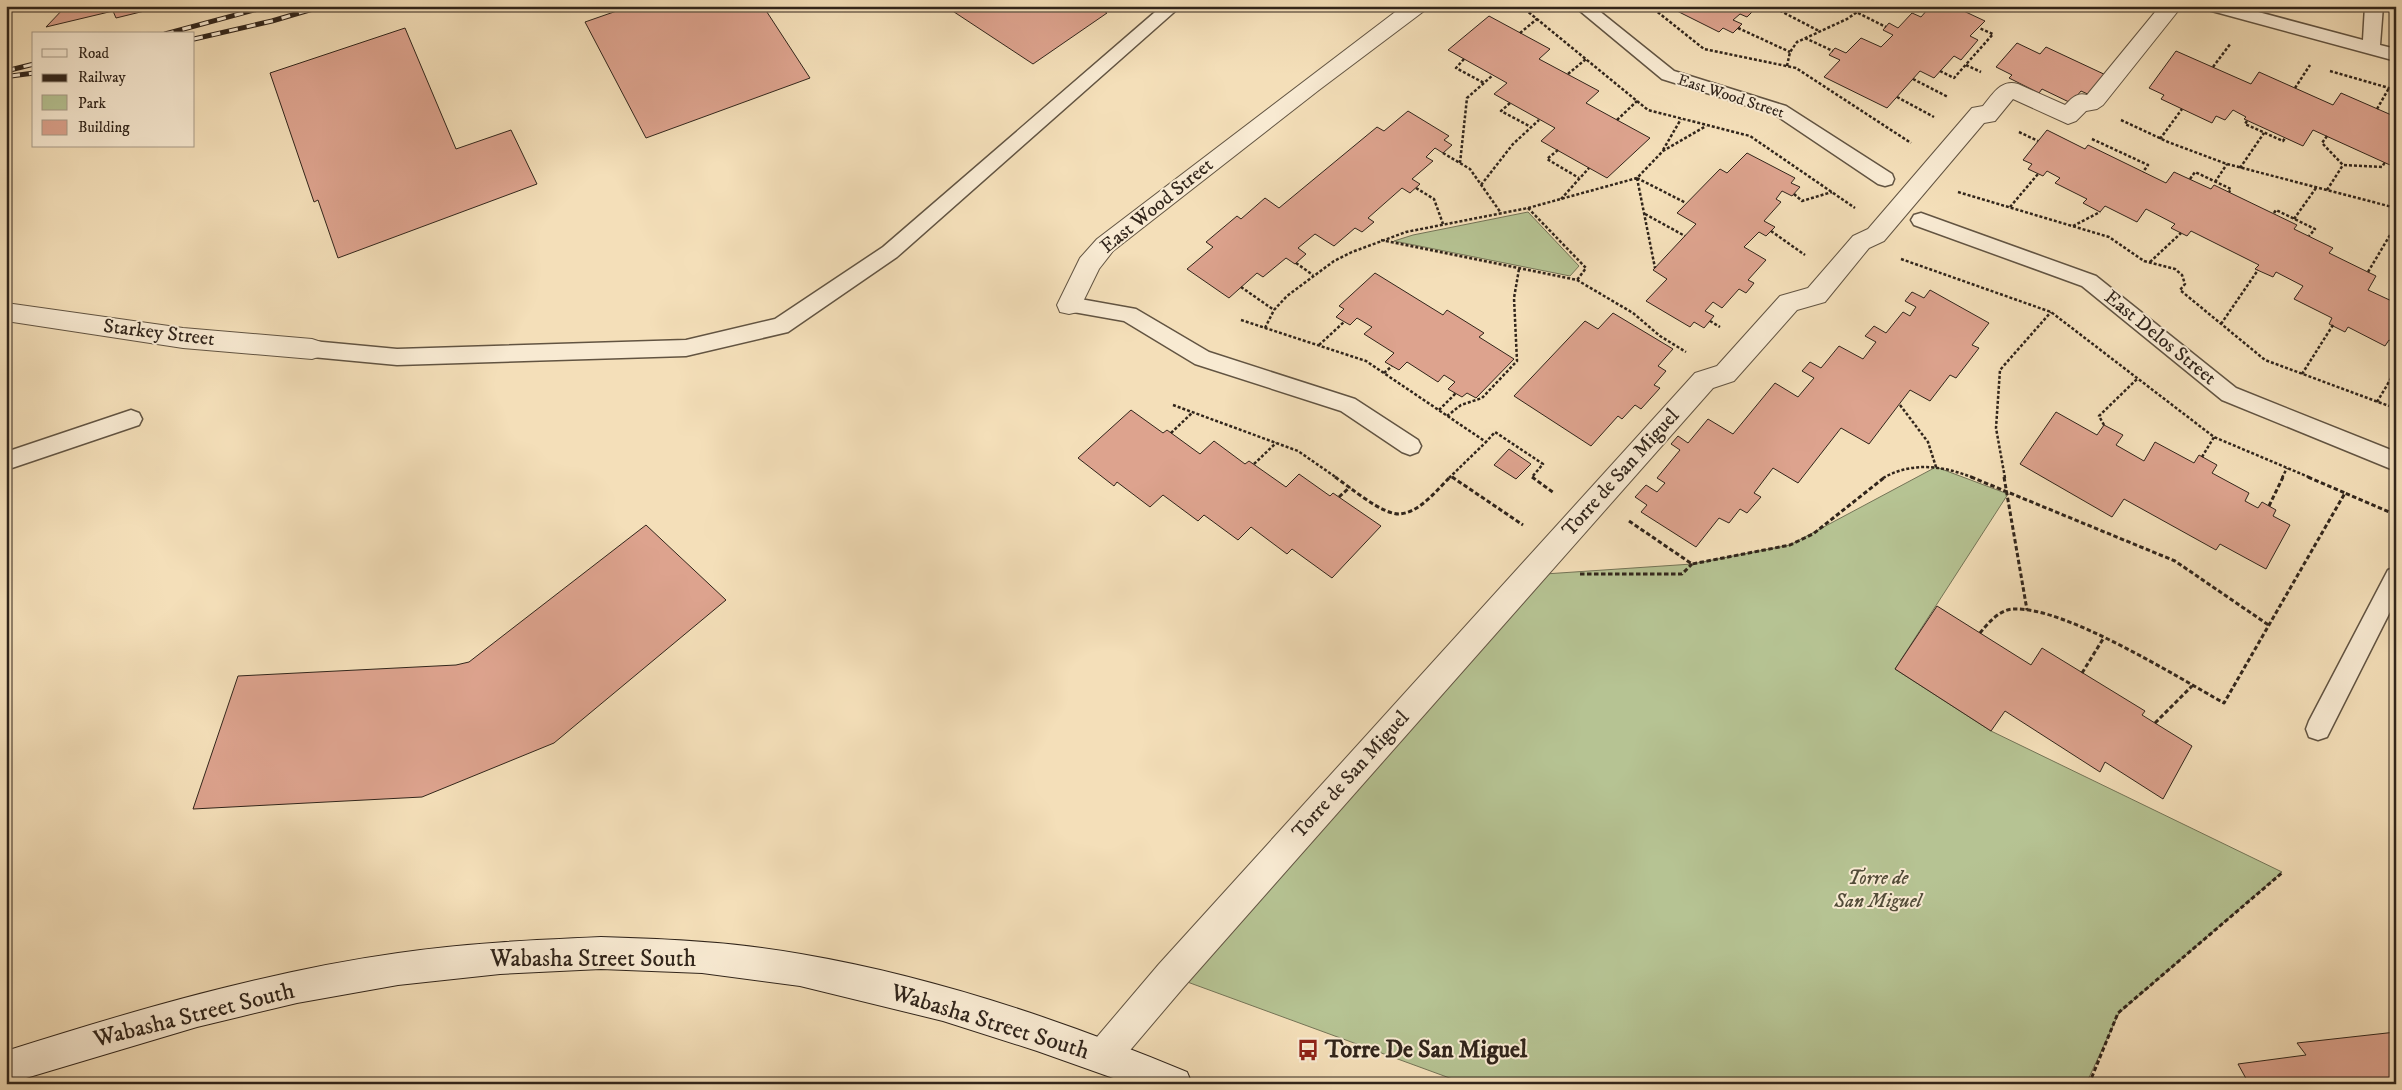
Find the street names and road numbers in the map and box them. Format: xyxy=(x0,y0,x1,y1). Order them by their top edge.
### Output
street label: East Wood Street xyxy=(1675,69,1787,123)
street label: East Wood Street xyxy=(1095,153,1219,259)
street label: East Delos Street xyxy=(2099,285,2221,391)
street label: Starkey Street xyxy=(102,314,216,352)
street label: Torre de San Miguel xyxy=(1557,404,1685,542)
street label: Torre de San Miguel xyxy=(1287,706,1415,844)
street label: Wabasha Street South xyxy=(489,944,696,974)
street label: Wabasha Street South xyxy=(89,975,298,1055)
street label: Wabasha Street South xyxy=(886,977,1093,1067)

